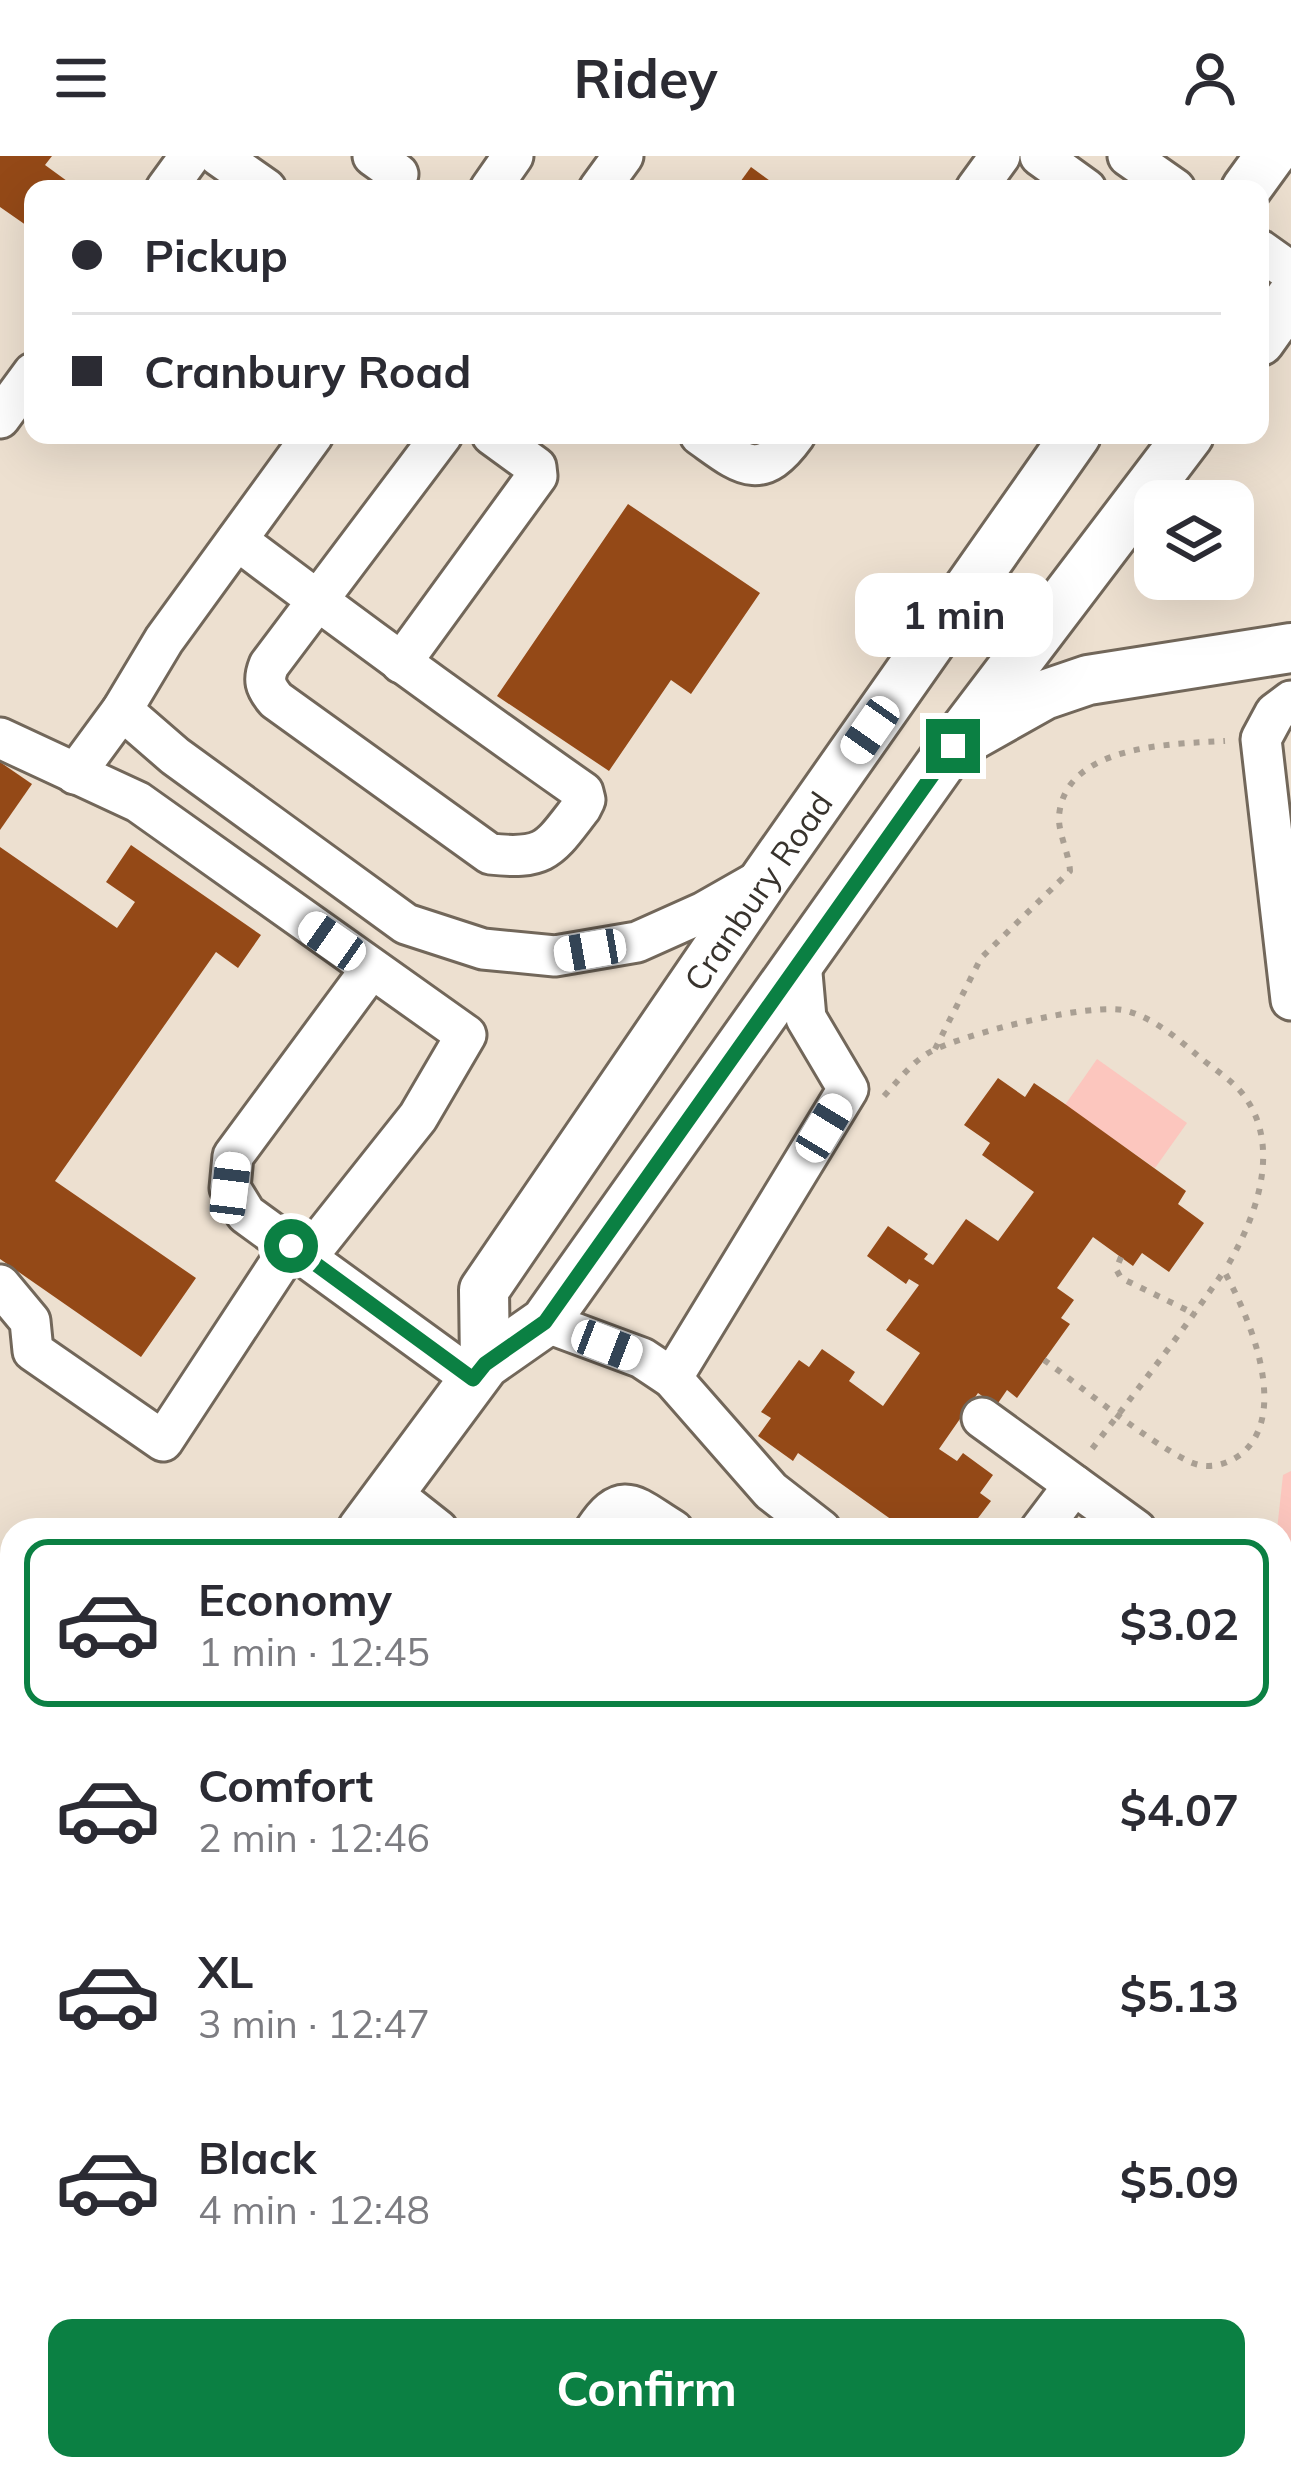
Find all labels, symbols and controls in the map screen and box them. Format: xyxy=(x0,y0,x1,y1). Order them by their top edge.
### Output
text: Ridey xyxy=(574,44,717,112)
icon: menu xyxy=(48,45,114,111)
icon: person xyxy=(1177,45,1243,111)
text: Pickup xyxy=(144,227,288,283)
text: Cranbury Road xyxy=(144,343,471,399)
map controls xyxy=(1134,480,1254,600)
button: layers xyxy=(1134,480,1254,600)
callout: 1 min xyxy=(854,572,1052,656)
text: 1 min xyxy=(903,590,1005,639)
car xyxy=(835,690,905,770)
route end xyxy=(926,719,980,773)
street label: Cranbury Road xyxy=(674,783,840,998)
car xyxy=(292,906,372,976)
car xyxy=(551,926,629,974)
car xyxy=(790,1088,858,1168)
car xyxy=(208,1150,252,1226)
route start xyxy=(264,1219,318,1273)
car xyxy=(567,1315,647,1375)
icon: car xyxy=(54,1569,162,1677)
text: Economy xyxy=(198,1571,392,1627)
text: $3.02 xyxy=(1120,1595,1239,1651)
text: 1 min · 12:45 xyxy=(198,1627,430,1676)
icon: car xyxy=(54,1755,162,1863)
text: Comfort xyxy=(198,1757,373,1813)
text: $4.07 xyxy=(1120,1781,1239,1837)
text: 2 min · 12:46 xyxy=(198,1813,430,1862)
icon: car xyxy=(54,1941,162,2049)
text: XL xyxy=(198,1943,253,1999)
text: $5.13 xyxy=(1120,1967,1239,2023)
text: 3 min · 12:47 xyxy=(198,1999,430,2048)
icon: car xyxy=(54,2127,162,2235)
text: Black xyxy=(198,2129,316,2185)
text: $5.09 xyxy=(1120,2153,1239,2209)
text: 4 min · 12:48 xyxy=(198,2185,430,2234)
button: Confirm xyxy=(48,2319,1245,2457)

